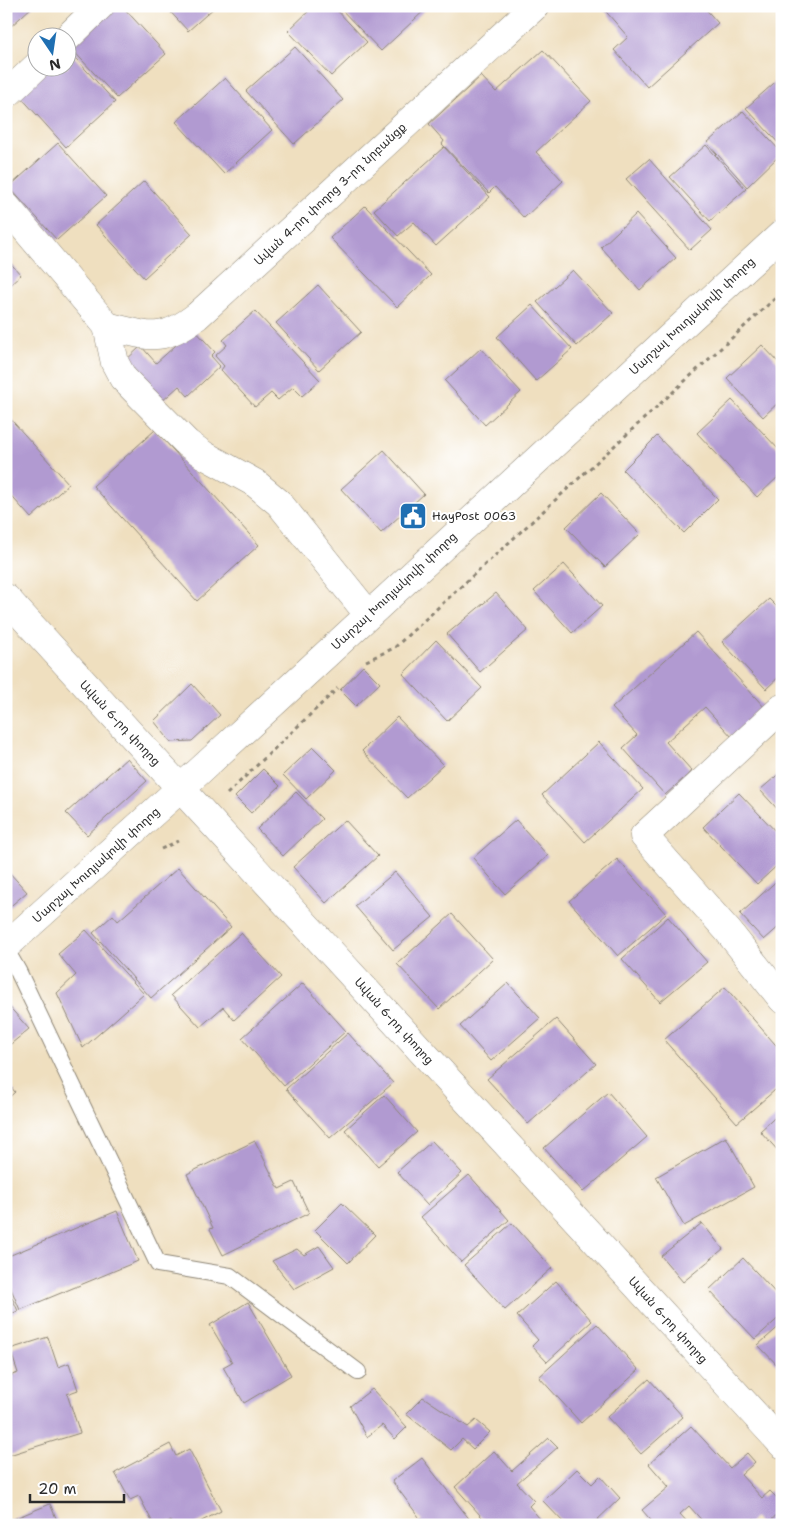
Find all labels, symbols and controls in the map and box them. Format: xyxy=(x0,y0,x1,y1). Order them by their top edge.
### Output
north arrow xyxy=(28,28,78,78)
text: N xyxy=(47,55,62,75)
street label: Ավան 4-րդ փողոց 3-րդ նրբանցք xyxy=(250,119,410,269)
street label: Մարշալ Խուդյակովի փողոց xyxy=(626,254,758,378)
public building icon: HayPost 0063 xyxy=(398,501,428,531)
place label: HayPost 0063 xyxy=(432,508,516,524)
street label: Մարշալ Խուդյակովի փողոց xyxy=(328,529,460,653)
street label: Ավան 6-րդ փողոց xyxy=(76,677,164,769)
street label: Մարշալ Խուդյակովի փողոց xyxy=(29,804,163,926)
street label: Ավան 6-րդ փողոց xyxy=(351,974,437,1068)
street label: Ավան 6-րդ փողոց xyxy=(625,1273,711,1367)
scale bar xyxy=(30,1471,124,1503)
text: 20 m xyxy=(38,1479,77,1499)

